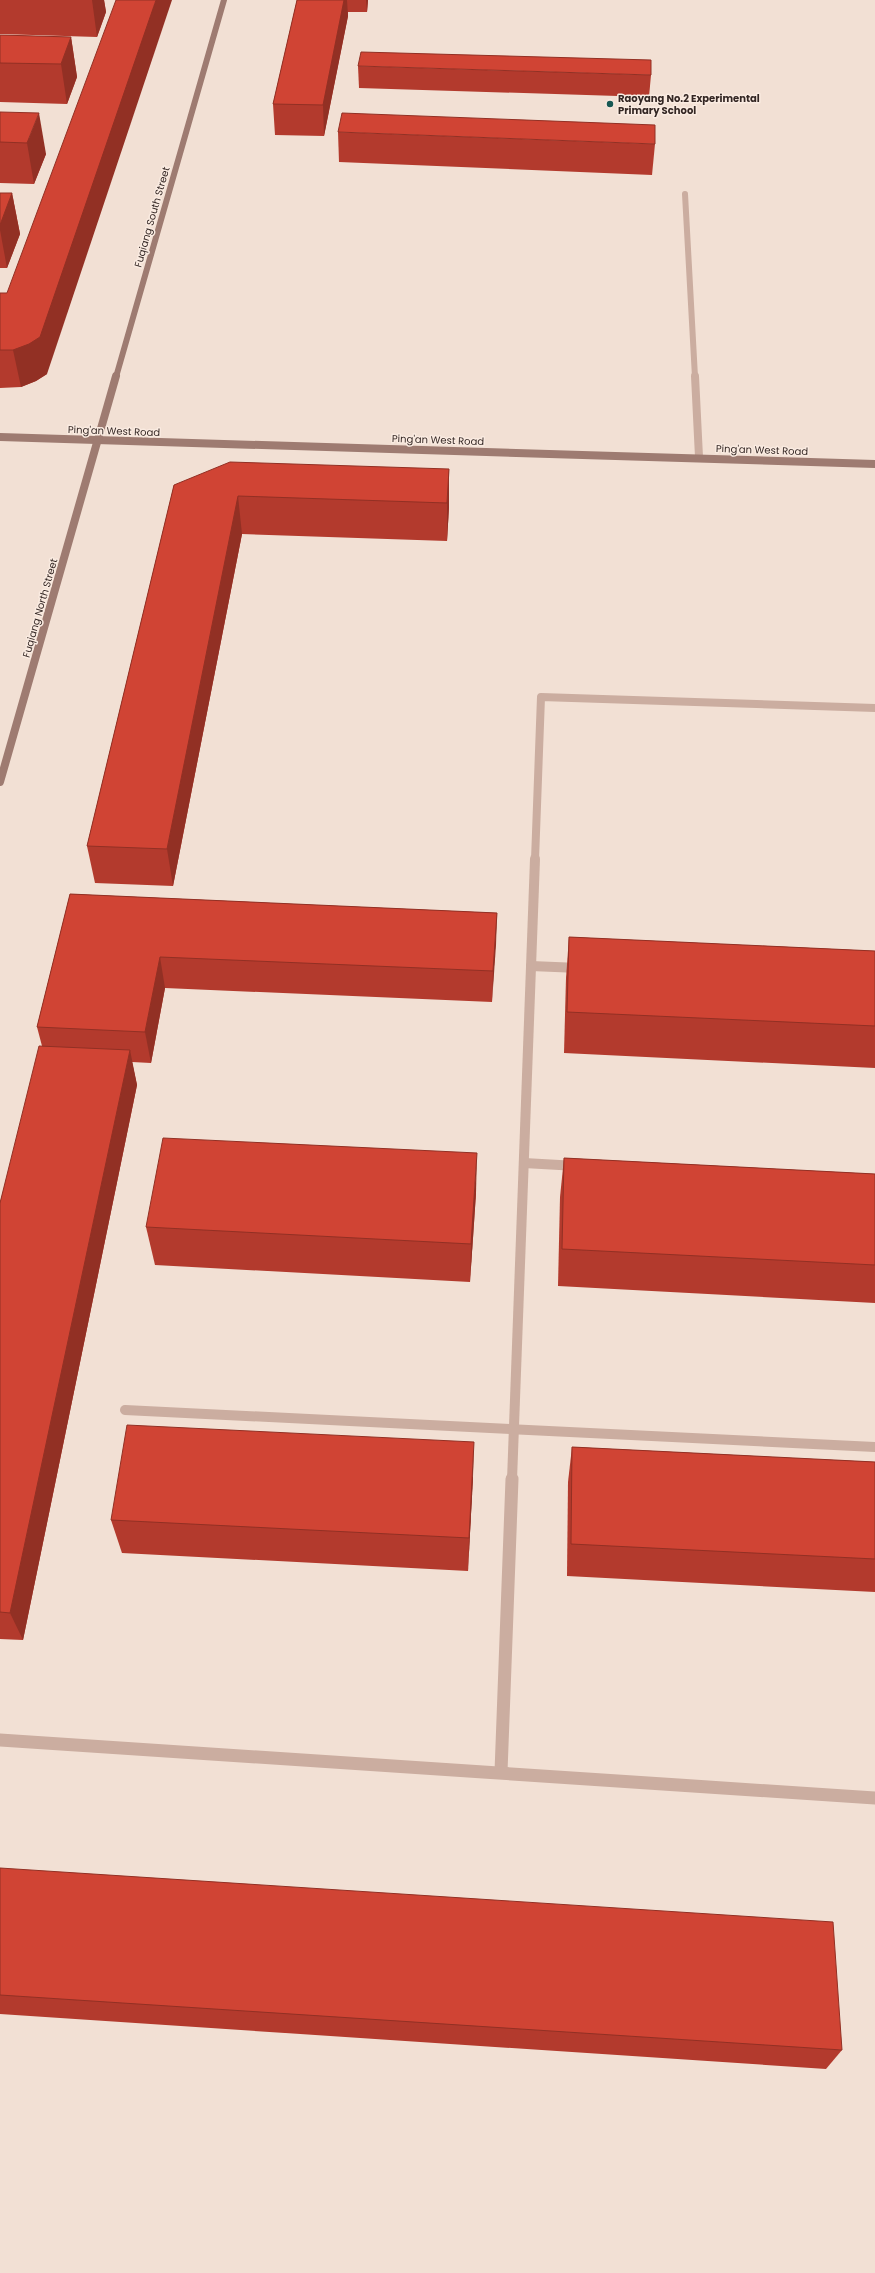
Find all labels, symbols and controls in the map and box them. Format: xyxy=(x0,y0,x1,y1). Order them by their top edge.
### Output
place label: Raoyang No.2 Experimental Primary School xyxy=(618,91,760,118)
marker: Raoyang No.2 Experimental Primary School xyxy=(605,99,615,109)
street label: Fuqiang South Street xyxy=(130,165,174,269)
street label: Ping'an West Road xyxy=(68,422,160,440)
street label: Ping'an West Road xyxy=(392,431,484,449)
street label: Ping'an West Road xyxy=(716,441,808,459)
street label: Fuqiang North Street xyxy=(19,556,61,659)

